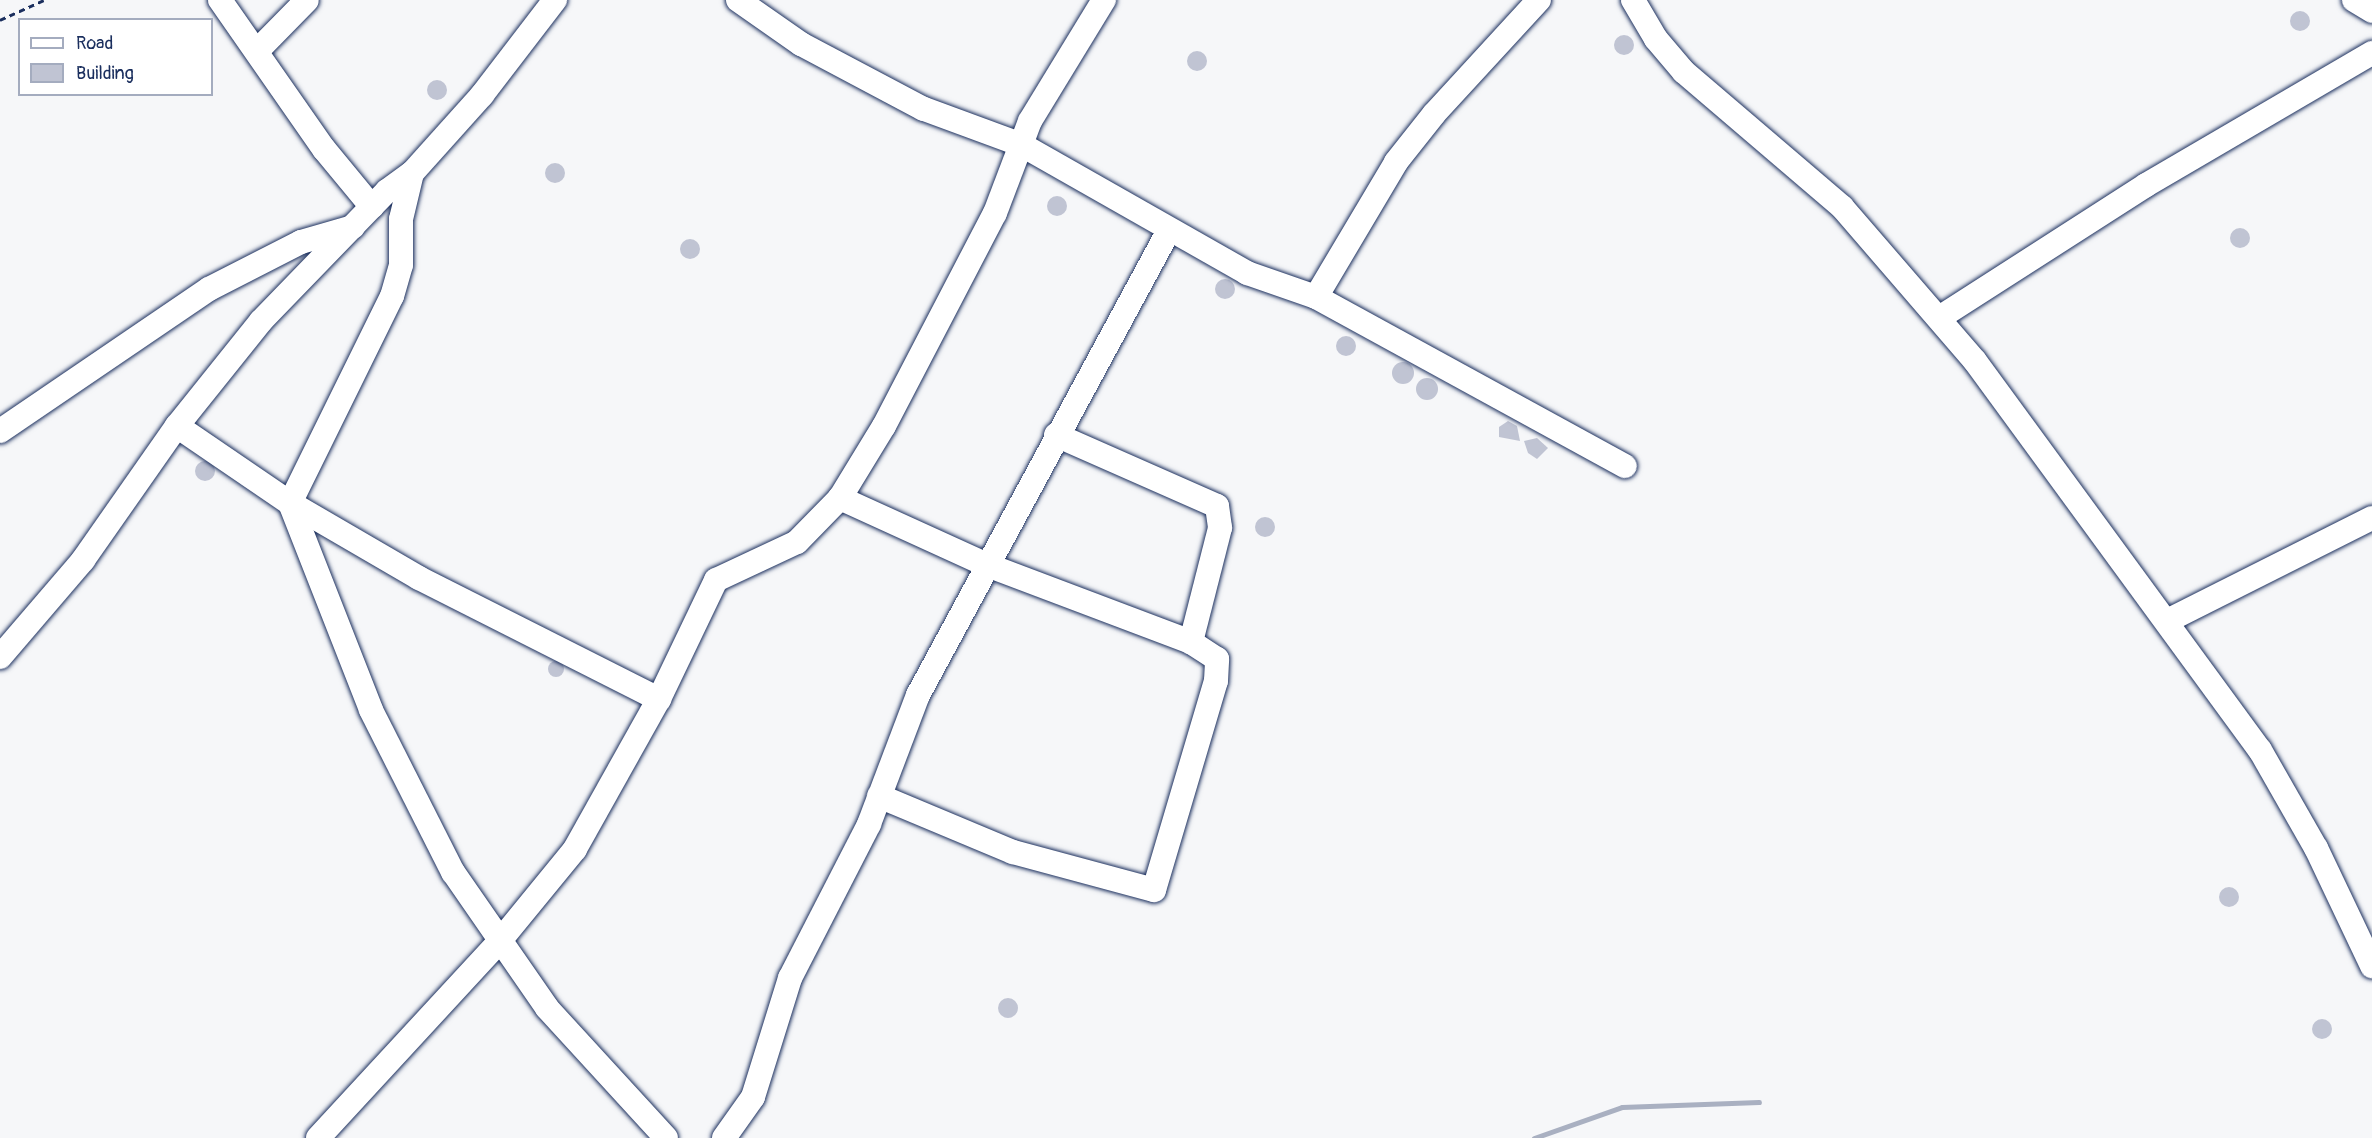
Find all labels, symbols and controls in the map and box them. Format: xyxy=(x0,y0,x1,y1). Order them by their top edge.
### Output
legend xyxy=(18,18,213,96)
text: Road xyxy=(76,32,113,55)
text: Building xyxy=(76,62,134,85)

